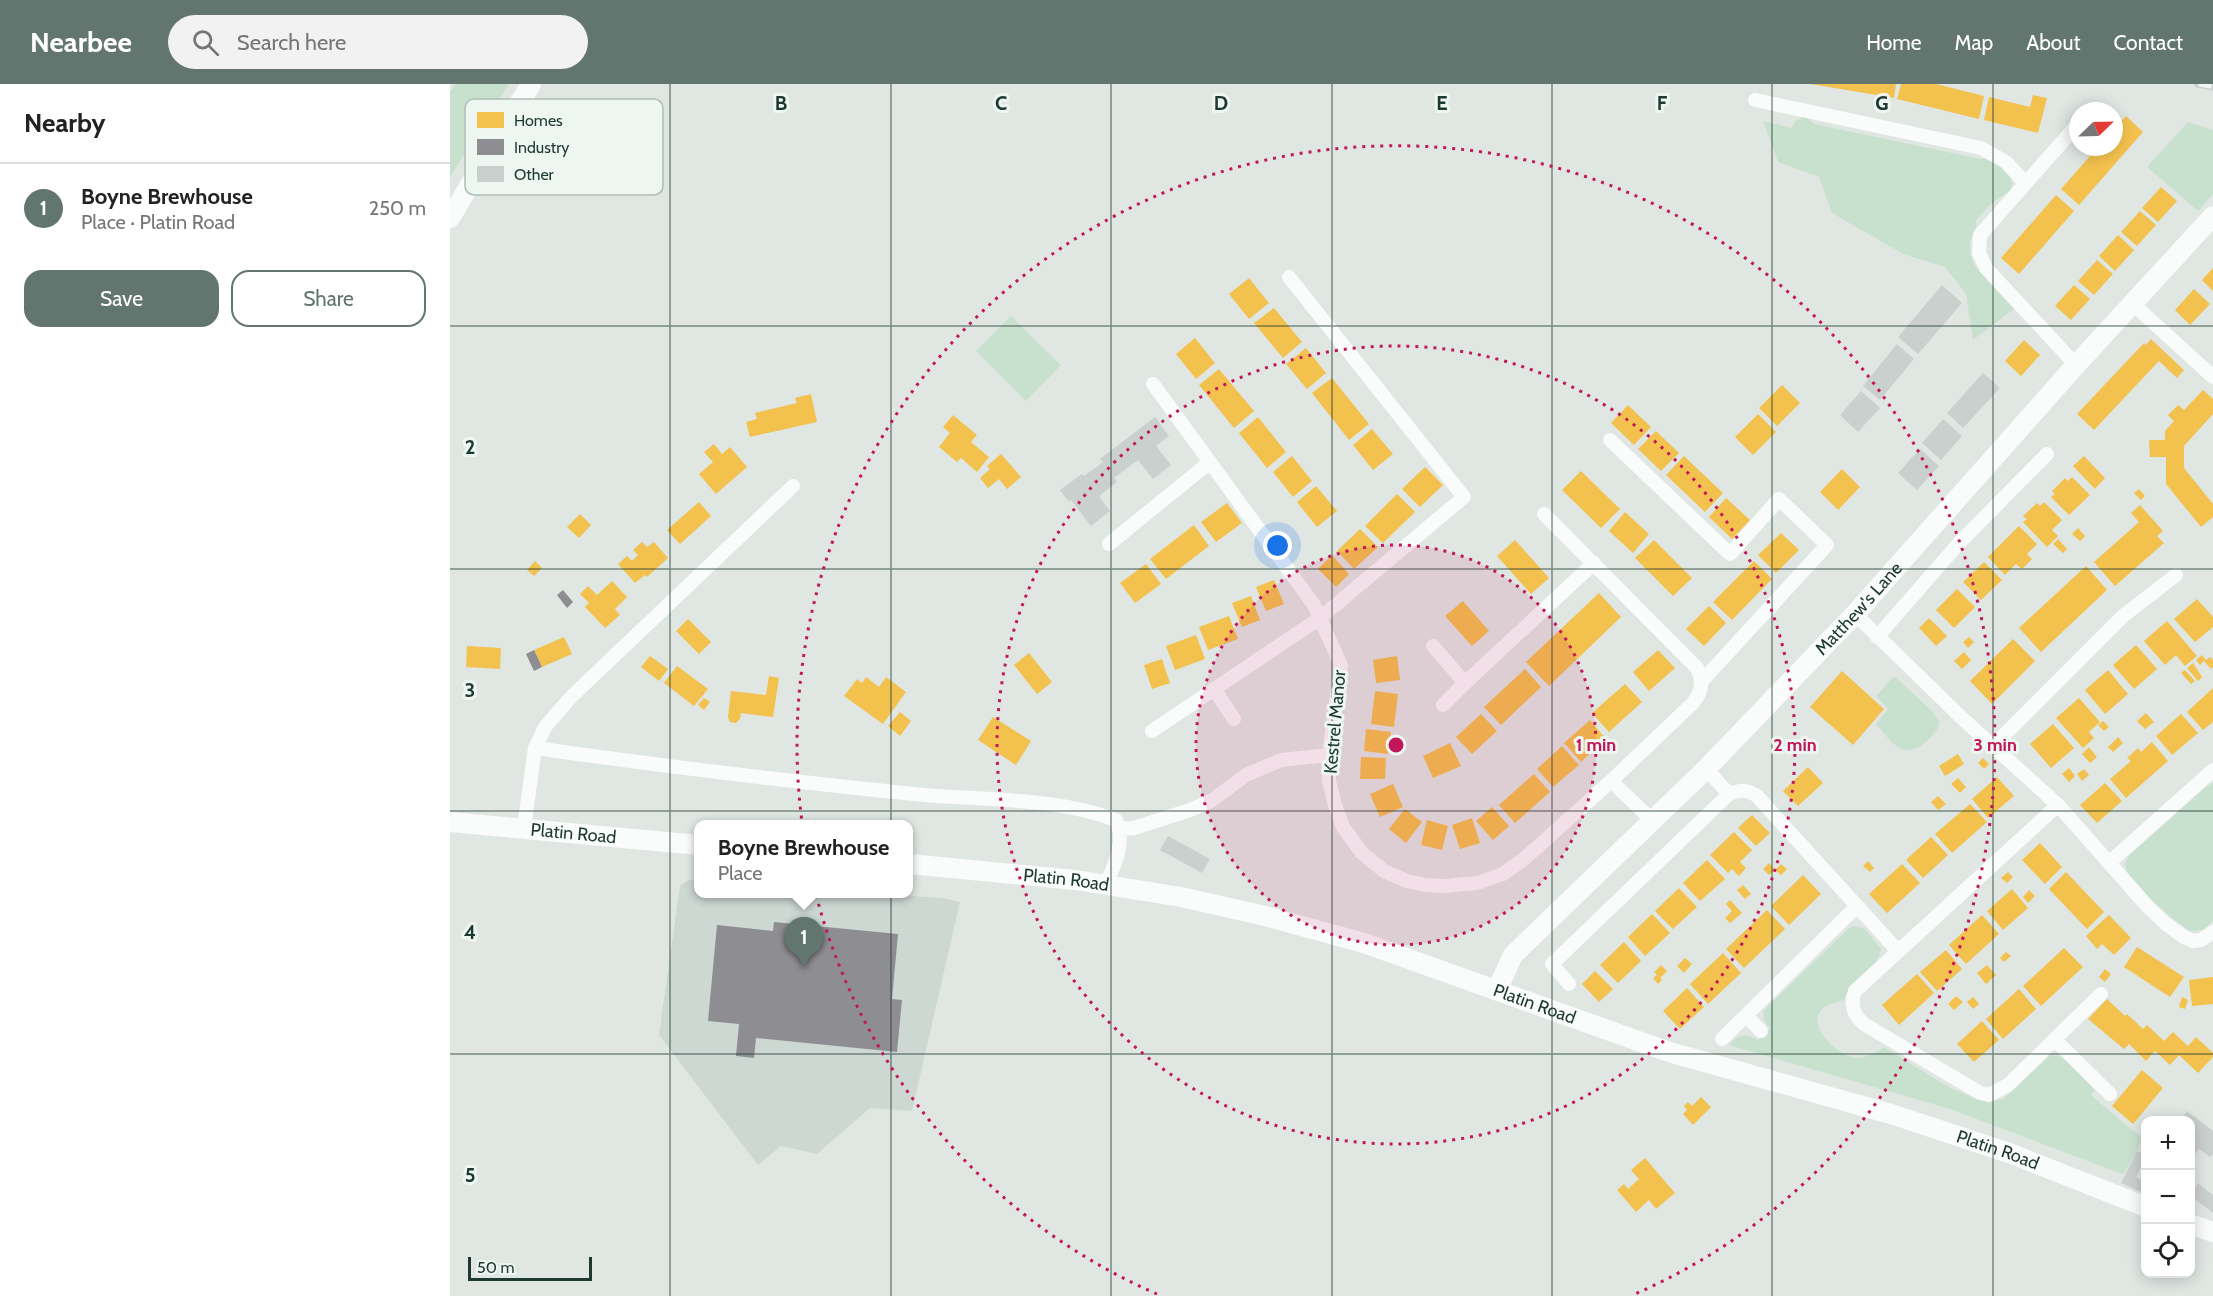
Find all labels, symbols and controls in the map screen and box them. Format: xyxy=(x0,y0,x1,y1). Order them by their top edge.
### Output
search box xyxy=(168,15,588,69)
text: Nearbee xyxy=(30,25,132,59)
icon: search xyxy=(189,26,222,59)
text: Search here xyxy=(237,29,346,56)
text: Home xyxy=(1866,30,1922,55)
text: Map xyxy=(1955,30,1993,55)
text: About xyxy=(2026,30,2080,55)
text: Contact xyxy=(2113,30,2183,55)
text: B xyxy=(775,91,787,115)
text: C xyxy=(995,91,1007,115)
text: D xyxy=(1214,91,1228,115)
text: E xyxy=(1436,91,1448,115)
text: F xyxy=(1657,91,1668,115)
text: G xyxy=(1875,91,1889,115)
legend xyxy=(465,99,663,195)
north arrow xyxy=(2069,102,2123,156)
text: Nearby xyxy=(24,107,105,139)
text: Homes xyxy=(514,111,563,130)
text: Industry xyxy=(514,138,569,157)
text: Other xyxy=(514,165,555,184)
text: Boyne Brewhouse xyxy=(81,183,253,210)
text: 1 xyxy=(40,196,47,220)
text: 250 m xyxy=(369,196,426,220)
text: Place · Platin Road xyxy=(81,210,235,234)
button: Save xyxy=(24,270,219,327)
button: Share xyxy=(231,270,426,327)
text: 2 xyxy=(465,435,475,459)
your location xyxy=(1263,531,1292,560)
street label: Matthew's Lane xyxy=(1810,558,1907,660)
street label: Kestrel Manor xyxy=(1320,669,1351,775)
text: 3 xyxy=(465,678,475,702)
text: 1 min xyxy=(1576,734,1616,756)
text: 2 min xyxy=(1773,734,1817,756)
text: 3 min xyxy=(1973,734,2017,756)
centre of rings xyxy=(1386,735,1406,755)
street label: Platin Road xyxy=(530,818,617,848)
popup xyxy=(694,820,913,898)
text: Boyne Brewhouse xyxy=(718,834,889,861)
text: Place xyxy=(718,861,762,885)
street label: Platin Road xyxy=(1022,864,1111,896)
pin: 1 xyxy=(784,918,824,967)
text: 4 xyxy=(464,920,476,944)
street label: Platin Road xyxy=(1490,979,1579,1029)
map controls xyxy=(2141,1116,2195,1278)
button: + xyxy=(2141,1116,2195,1170)
street label: Platin Road xyxy=(1954,1125,2042,1175)
text: 5 xyxy=(465,1163,475,1187)
button: − xyxy=(2141,1170,2195,1224)
button: locate xyxy=(2141,1224,2195,1278)
scale bar xyxy=(468,1254,592,1282)
text: 50 m xyxy=(477,1258,514,1277)

